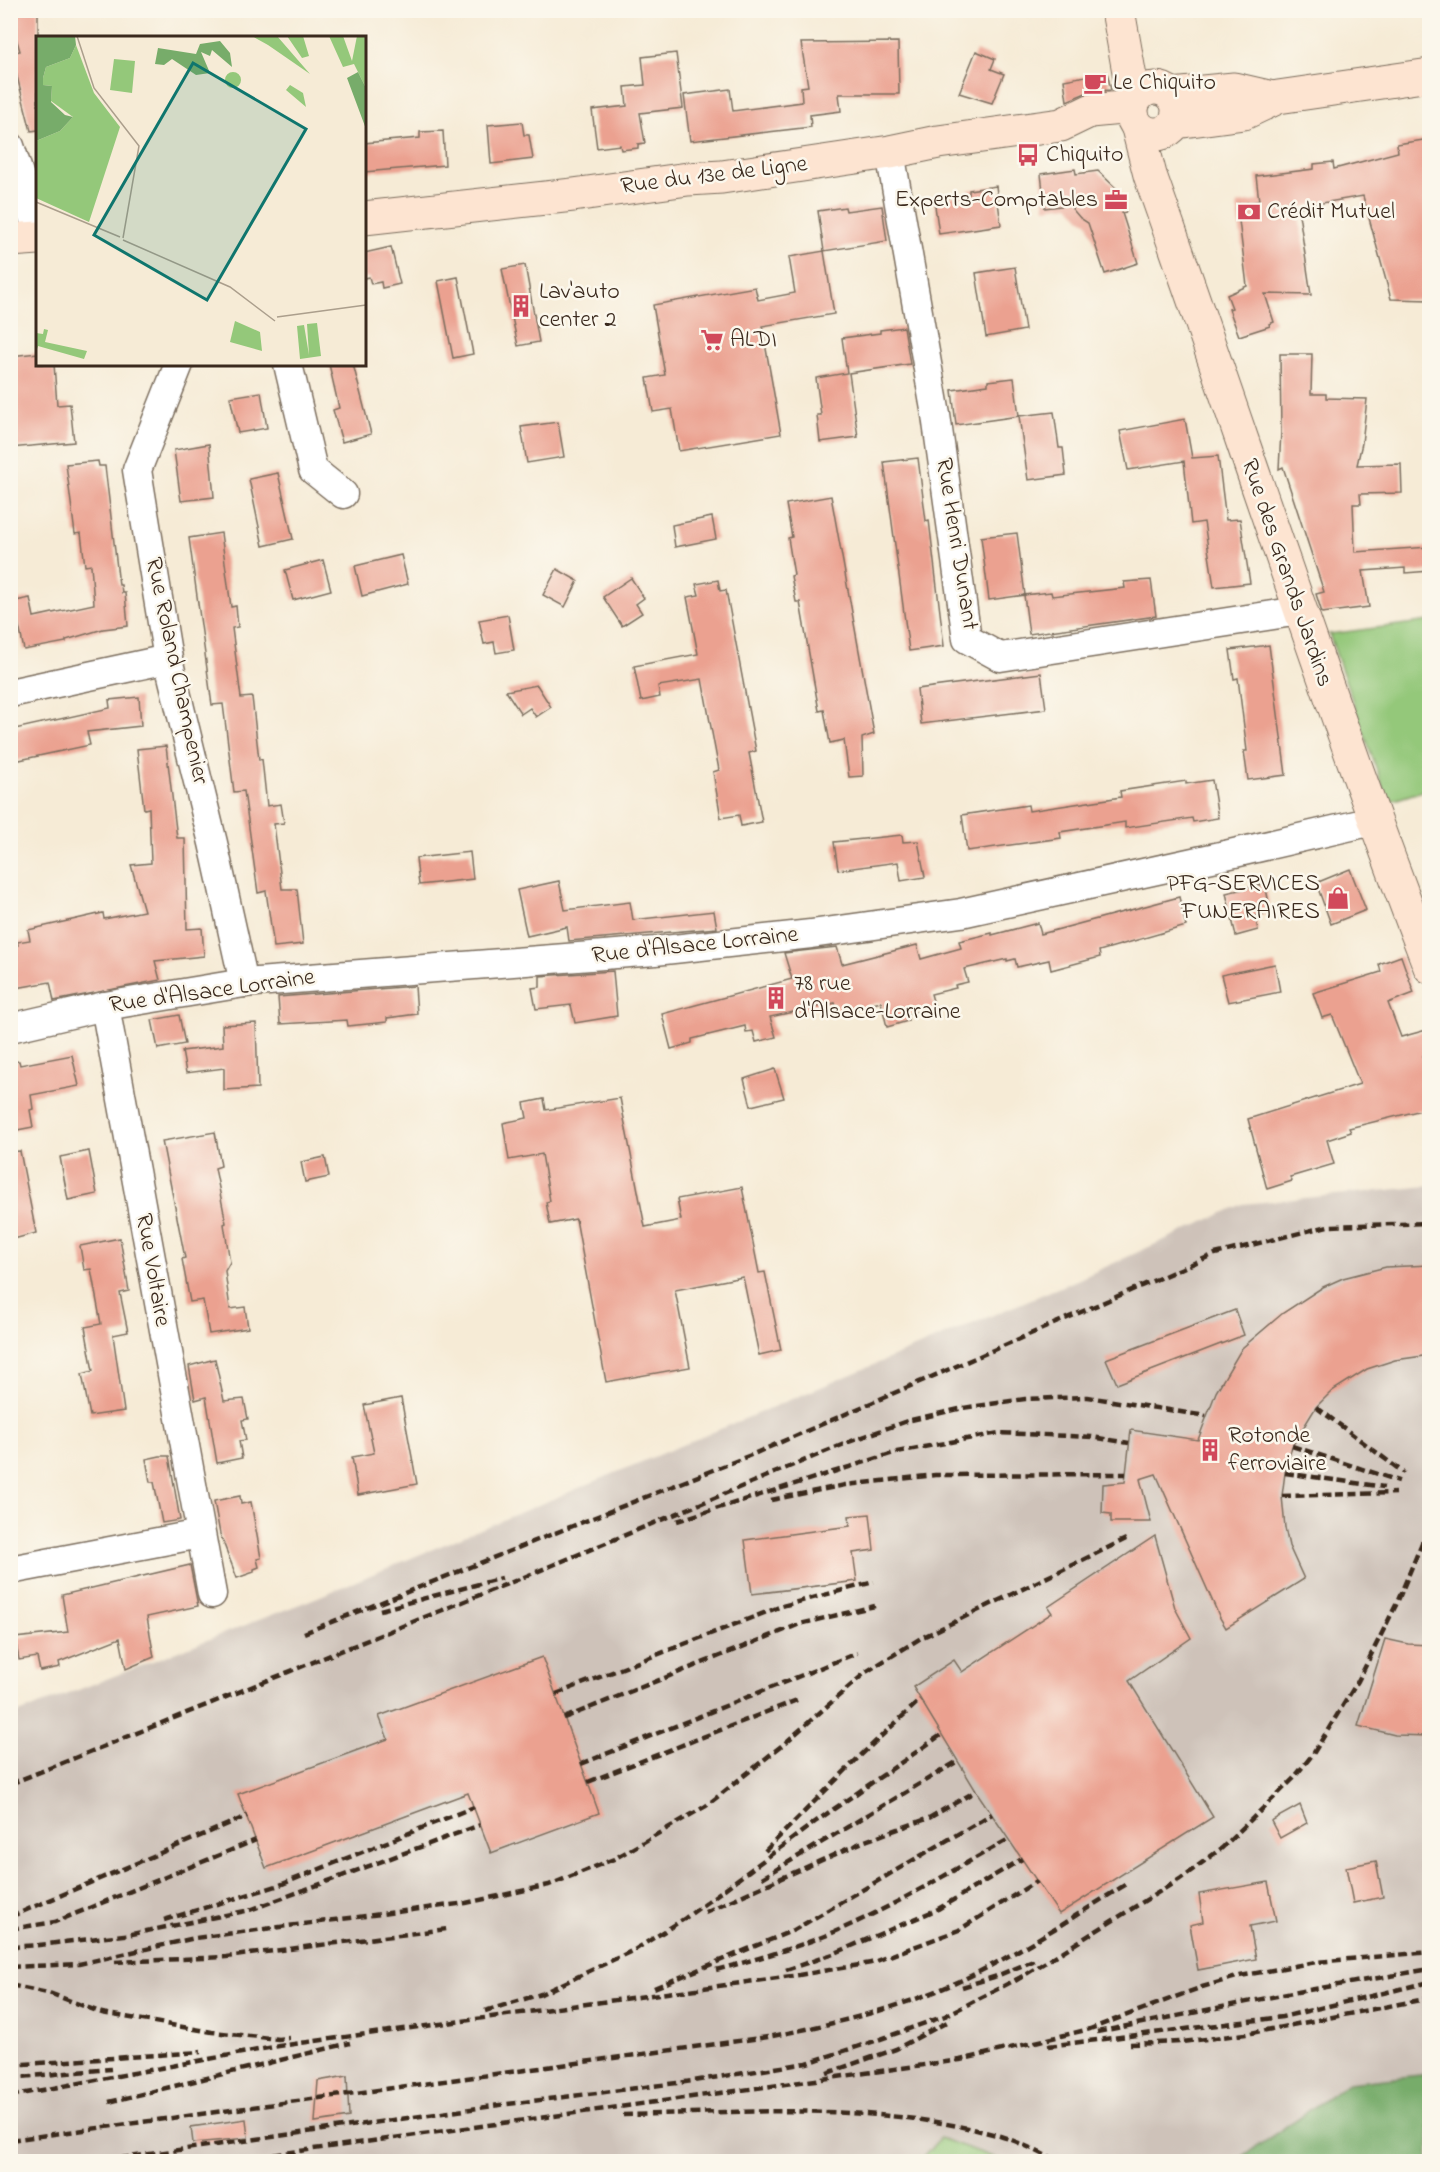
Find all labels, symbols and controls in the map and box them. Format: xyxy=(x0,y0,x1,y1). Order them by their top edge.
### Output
inset map xyxy=(36,36,366,366)
place label: Le Chiquito xyxy=(1113,66,1216,101)
cafe icon: Le Chiquito xyxy=(1082,70,1108,96)
place label: Chiquito xyxy=(1046,138,1123,173)
bus stop icon: Chiquito xyxy=(1015,142,1041,168)
street label: Rue du 13e de Ligne xyxy=(619,147,810,205)
place label: Experts-Comptables xyxy=(895,183,1098,218)
office icon: Experts-Comptables xyxy=(1103,187,1129,213)
place label: Crédit Mutuel xyxy=(1267,195,1395,230)
bank icon: Crédit Mutuel xyxy=(1236,199,1262,225)
place label: Lav'auto center 2 xyxy=(539,275,620,338)
building icon: Lav'auto center 2 xyxy=(508,293,534,319)
place label: ALDI xyxy=(730,323,777,358)
supermarket icon: ALDI xyxy=(699,327,725,353)
street label: Rue des Grands Jardins xyxy=(1231,454,1341,692)
street label: Rue Henri Dunant xyxy=(925,455,987,633)
street label: Rue Roland Champenier xyxy=(135,554,217,788)
place label: PFG-SERVICES FUNERAIRES xyxy=(1167,867,1320,930)
shop icon: PFG-SERVICES FUNERAIRES xyxy=(1325,885,1351,911)
street label: Rue d'Alsace Lorraine xyxy=(590,918,800,974)
street label: Rue d'Alsace Lorraine xyxy=(107,960,317,1024)
place label: 78 rue d'Alsace-Lorraine xyxy=(794,967,961,1030)
building icon: 78 rue d'Alsace-Lorraine xyxy=(763,985,789,1011)
street label: Rue Voltaire xyxy=(125,1211,179,1330)
place label: Rotonde ferroviaire xyxy=(1228,1419,1327,1482)
building icon: Rotonde ferroviaire xyxy=(1197,1437,1223,1463)

